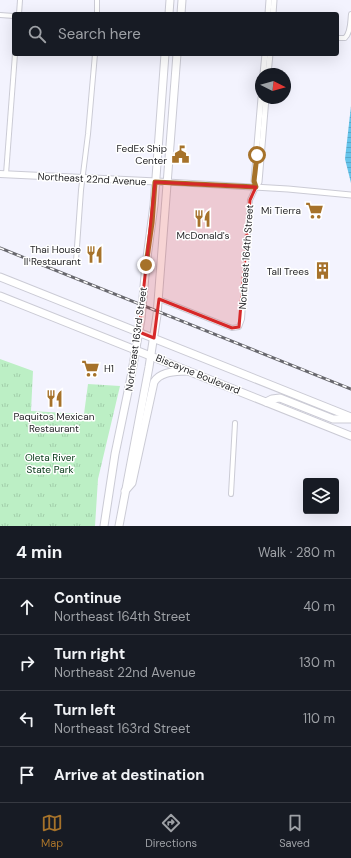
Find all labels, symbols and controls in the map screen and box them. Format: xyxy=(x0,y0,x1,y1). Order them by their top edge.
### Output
search box xyxy=(12,12,339,56)
icon: search xyxy=(26,23,48,45)
text: Search here xyxy=(58,24,141,44)
north arrow xyxy=(255,68,291,104)
place label: FedEx Ship Center xyxy=(116,142,167,167)
public building icon: FedEx Ship Center xyxy=(170,144,190,164)
route start xyxy=(248,146,266,164)
street label: Northeast 22nd Avenue xyxy=(37,170,147,188)
supermarket icon: Mi Tierra xyxy=(304,200,324,220)
street label: Northeast 164th Street xyxy=(236,204,256,310)
place label: Mi Tierra xyxy=(261,204,301,217)
restaurant icon: McDonald's xyxy=(193,208,213,228)
place label: McDonald's xyxy=(176,229,230,242)
place label: Thai House II Restaurant xyxy=(24,243,81,268)
restaurant icon: Thai House II Restaurant xyxy=(84,245,104,265)
route end xyxy=(137,256,155,274)
building icon: Tall Trees xyxy=(312,261,332,281)
place label: Tall Trees xyxy=(267,265,309,278)
street label: Northeast 163rd Street xyxy=(122,286,150,392)
street label: Biscayne Boulevard xyxy=(154,351,242,397)
supermarket icon: H1 xyxy=(81,358,101,378)
place label: H1 xyxy=(104,362,114,375)
restaurant icon: Paquitos Mexican Restaurant xyxy=(44,389,64,409)
place label: Paquitos Mexican Restaurant xyxy=(14,410,95,435)
park label: Oleta River State Park xyxy=(25,451,75,476)
map controls xyxy=(303,478,339,514)
button: layers xyxy=(303,478,339,514)
text: 4 min xyxy=(16,541,62,563)
text: Walk · 280 m xyxy=(258,544,335,561)
text: Continue xyxy=(54,588,122,608)
icon: ahead xyxy=(16,596,38,618)
text: 40 m xyxy=(303,598,335,615)
text: Northeast 164th Street xyxy=(54,608,190,625)
text: Turn right xyxy=(54,644,125,664)
icon: right xyxy=(16,652,38,674)
text: 130 m xyxy=(299,654,335,671)
text: Northeast 22nd Avenue xyxy=(54,664,196,681)
text: Turn left xyxy=(54,700,115,720)
icon: left xyxy=(16,708,38,730)
text: 110 m xyxy=(303,710,335,727)
text: Northeast 163rd Street xyxy=(54,720,190,737)
icon: arrive xyxy=(16,764,38,786)
text: Arrive at destination xyxy=(54,765,205,785)
tab: Map xyxy=(41,812,63,850)
tab: Directions xyxy=(145,812,197,850)
tab: Saved xyxy=(279,812,310,850)

